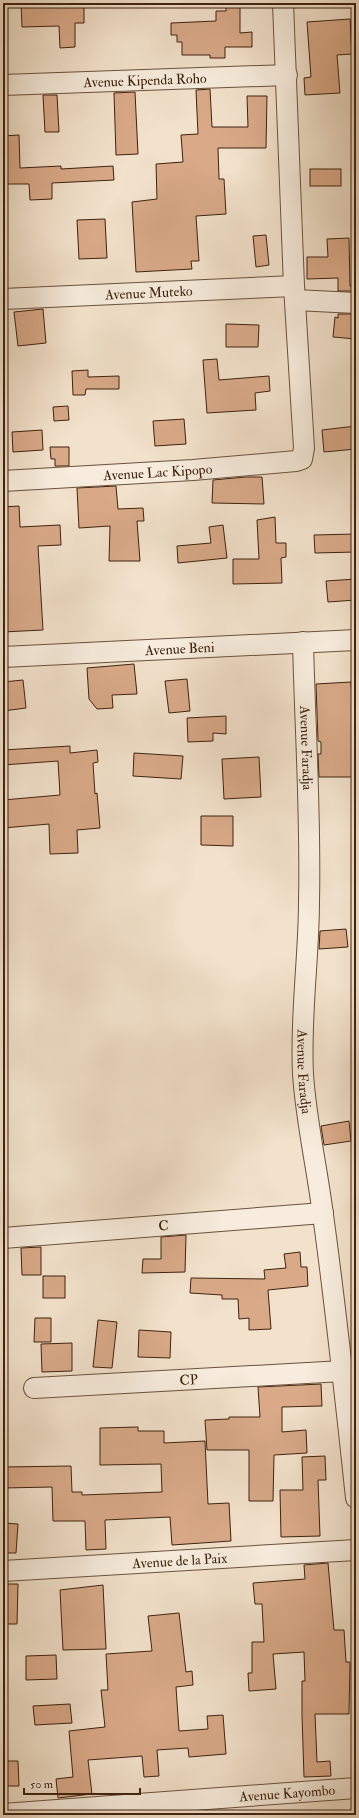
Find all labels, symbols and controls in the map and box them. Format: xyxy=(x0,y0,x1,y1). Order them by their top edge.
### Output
street label: Avenue Kipenda Roho xyxy=(82,69,207,91)
street label: Avenue Muteko xyxy=(104,282,193,303)
street label: Avenue Lac Kipopo xyxy=(102,460,213,484)
street label: Avenue Beni xyxy=(144,638,215,659)
street label: Avenue Faradja xyxy=(296,704,317,791)
street label: Avenue Faradja xyxy=(294,1028,316,1115)
street label: C xyxy=(158,1217,169,1234)
street label: CP xyxy=(179,1370,198,1388)
street label: Avenue de la Paix xyxy=(131,1549,228,1572)
scale bar xyxy=(24,1770,140,1796)
text: 50 m xyxy=(30,1777,54,1792)
street label: Avenue Kayombo xyxy=(238,1781,336,1805)

